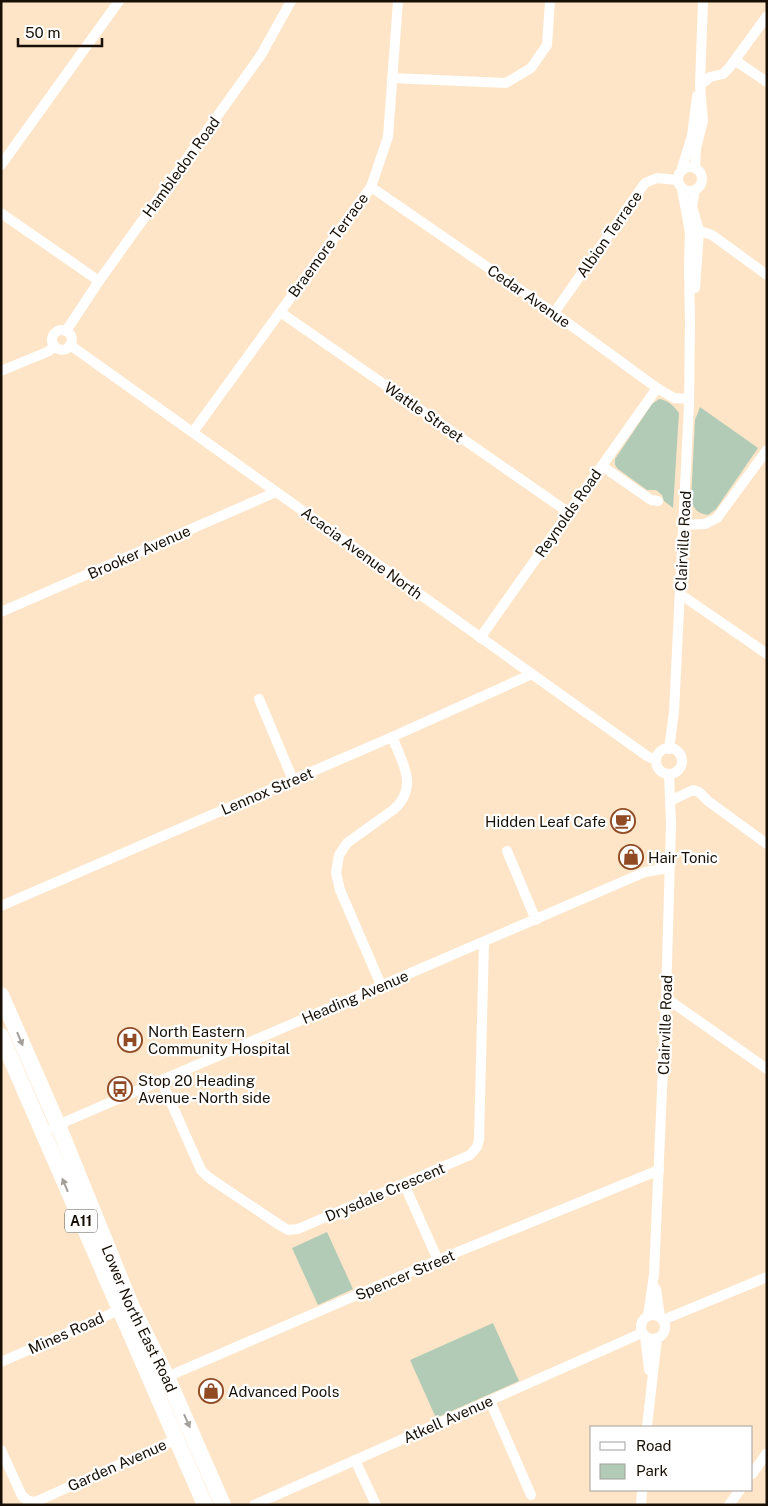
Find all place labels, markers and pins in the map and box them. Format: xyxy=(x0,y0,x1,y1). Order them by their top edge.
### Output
cafe icon: Hidden Leaf Cafe xyxy=(610,808,636,834)
place label: Hidden Leaf Cafe xyxy=(485,813,606,830)
shop icon: Hair Tonic xyxy=(618,844,644,870)
place label: Hair Tonic xyxy=(648,849,718,866)
place label: North Eastern Community Hospital xyxy=(148,1023,290,1057)
hospital icon: North Eastern Community Hospital xyxy=(117,1027,143,1053)
place label: Stop 20 Heading Avenue - North side xyxy=(138,1072,270,1106)
bus stop icon: Stop 20 Heading Avenue - North side xyxy=(107,1076,133,1102)
shop icon: Advanced Pools xyxy=(198,1378,224,1404)
place label: Advanced Pools xyxy=(228,1383,339,1400)

